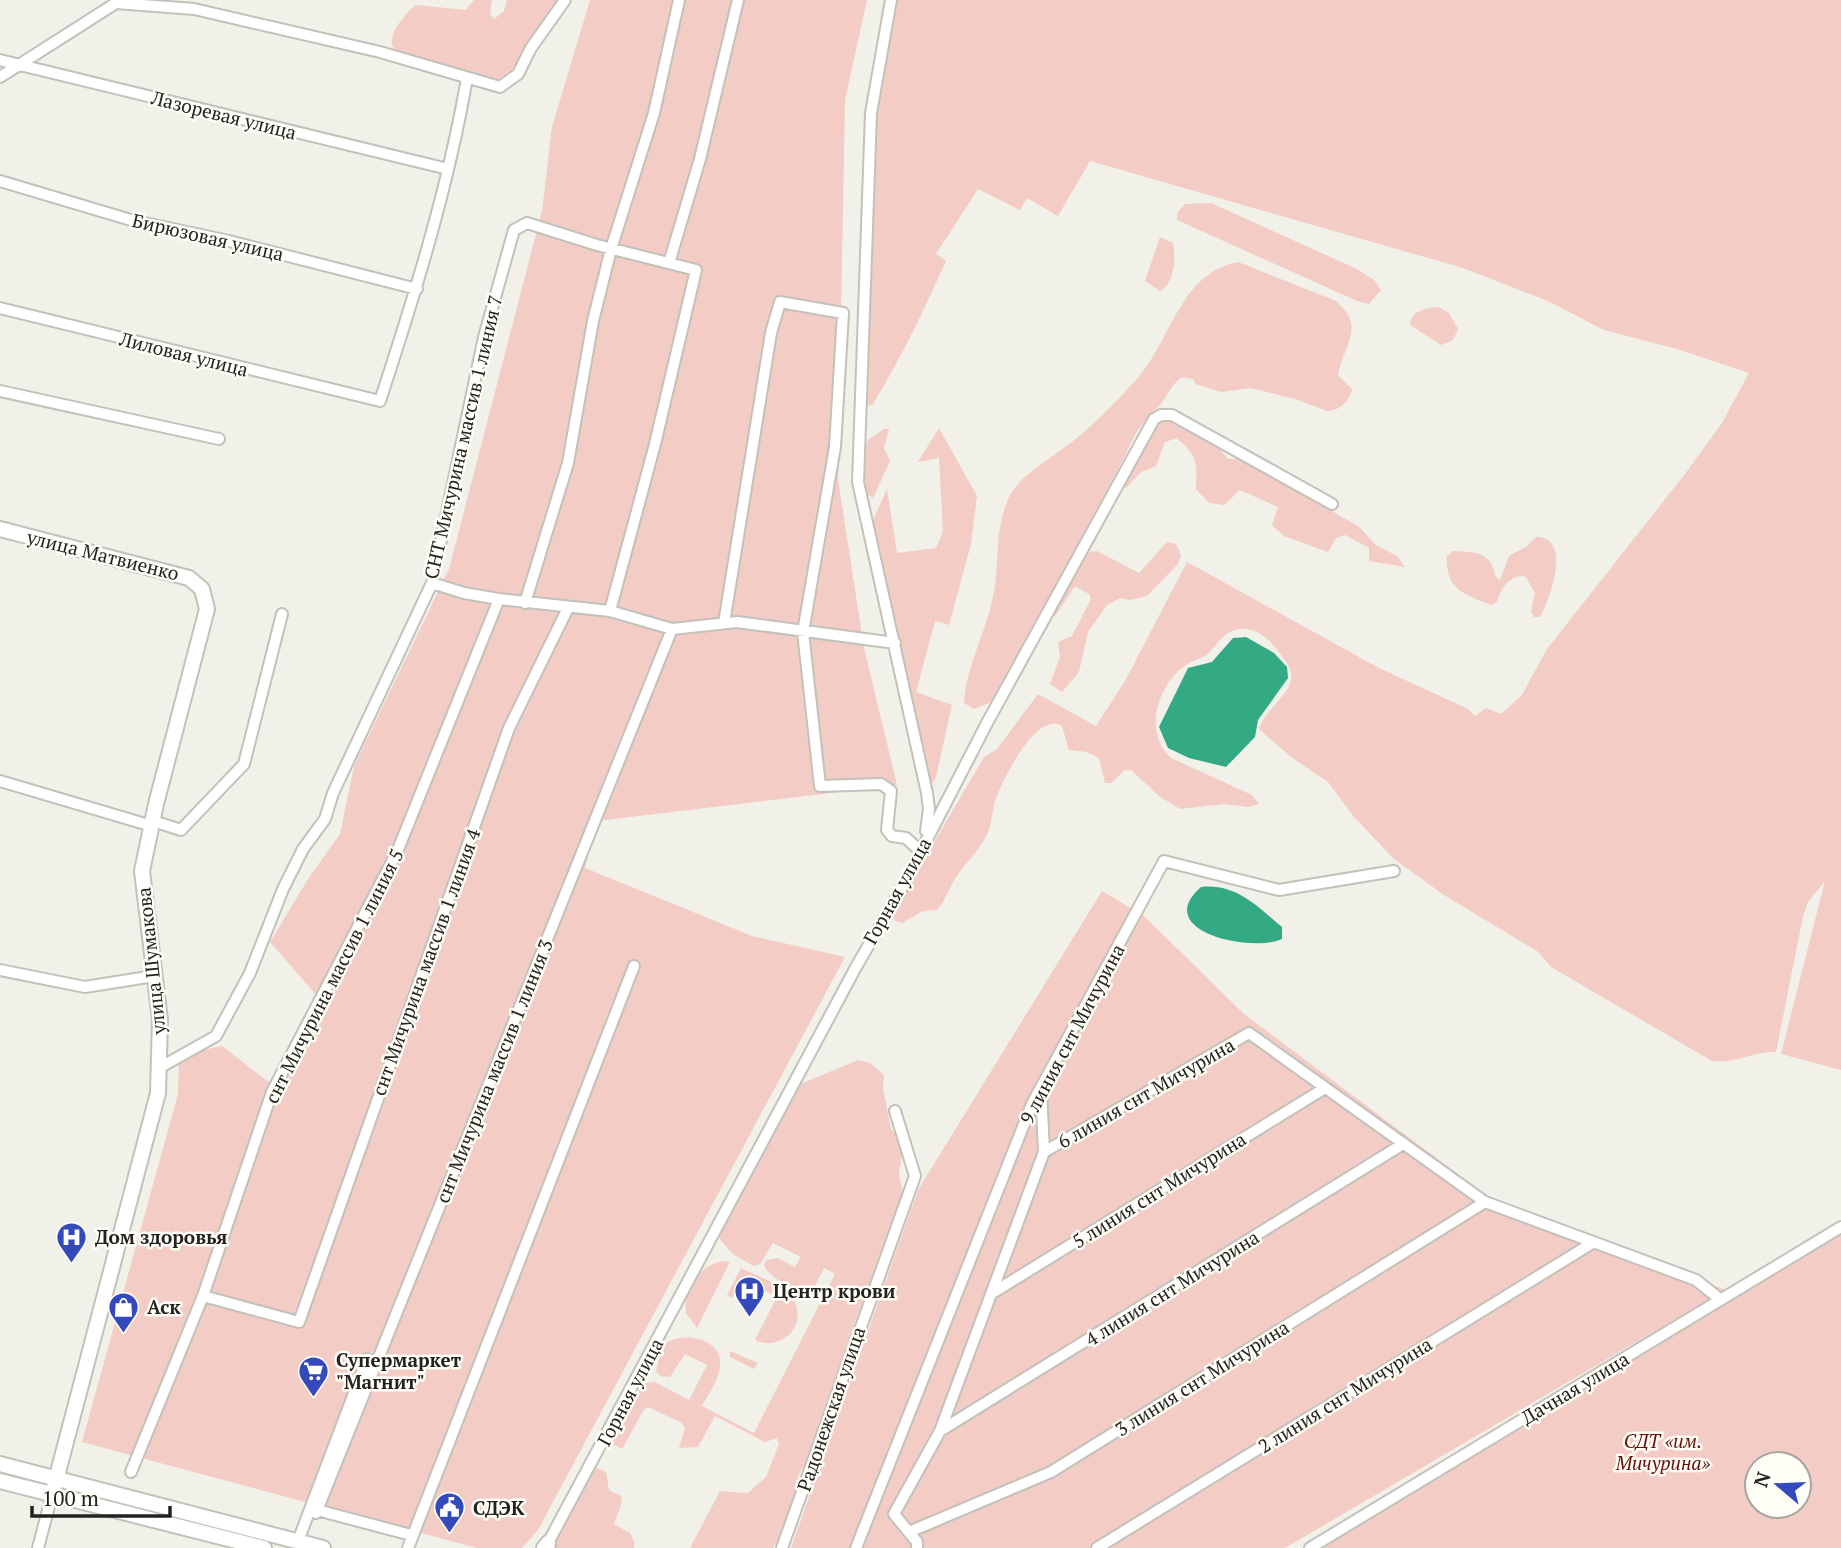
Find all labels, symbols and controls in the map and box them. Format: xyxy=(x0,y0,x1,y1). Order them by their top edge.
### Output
street label: Лазоревая улица xyxy=(148,84,300,145)
street label: Бирюзовая улица xyxy=(130,207,287,266)
street label: СНТ Мичурина массив 1 линия 7 xyxy=(418,293,507,581)
street label: Лиловая улица xyxy=(116,325,251,382)
street label: улица Матвиенко xyxy=(23,523,182,586)
street label: снт Мичурина массив 1 линия 4 xyxy=(366,824,486,1099)
street label: Горная улица xyxy=(857,833,936,949)
street label: снт Мичурина массив 1 линия 5 xyxy=(258,844,409,1107)
street label: улица Шумакова xyxy=(130,886,171,1037)
street label: снт Мичурина массив 1 линия 3 xyxy=(429,935,558,1206)
street label: 9 линия снт Мичурина xyxy=(1014,939,1130,1128)
street label: 6 линия снт Мичурина xyxy=(1053,1031,1239,1153)
street label: 5 линия снт Мичурина xyxy=(1067,1126,1251,1253)
hospital icon: Дом здоровья xyxy=(55,1220,89,1264)
place label: Дом здоровья xyxy=(95,1224,227,1249)
street label: 4 линия снт Мичурина xyxy=(1080,1224,1264,1351)
hospital icon: Центр крови xyxy=(733,1274,767,1318)
place label: Центр крови xyxy=(773,1278,896,1303)
shop icon: Аск xyxy=(107,1290,141,1334)
place label: Аск xyxy=(147,1294,181,1319)
street label: 3 линия снт Мичурина xyxy=(1110,1314,1294,1441)
street label: Радонежская улица xyxy=(791,1323,871,1494)
street label: 2 линия снт Мичурина xyxy=(1253,1331,1437,1458)
street label: Горная улица xyxy=(591,1333,669,1450)
street label: Дачная улица xyxy=(1516,1345,1634,1430)
place label: Супермаркет "Магнит" xyxy=(336,1347,462,1394)
supermarket icon: Супермаркет "Магнит" xyxy=(296,1354,330,1398)
park label: СДТ «им. Мичурина» xyxy=(1615,1428,1711,1475)
north arrow xyxy=(1743,1450,1813,1520)
text: N xyxy=(1747,1468,1776,1490)
scale bar xyxy=(32,1474,170,1518)
text: 100 m xyxy=(42,1484,99,1512)
public building icon: СДЭК xyxy=(433,1491,467,1535)
place label: СДЭК xyxy=(473,1495,525,1520)

